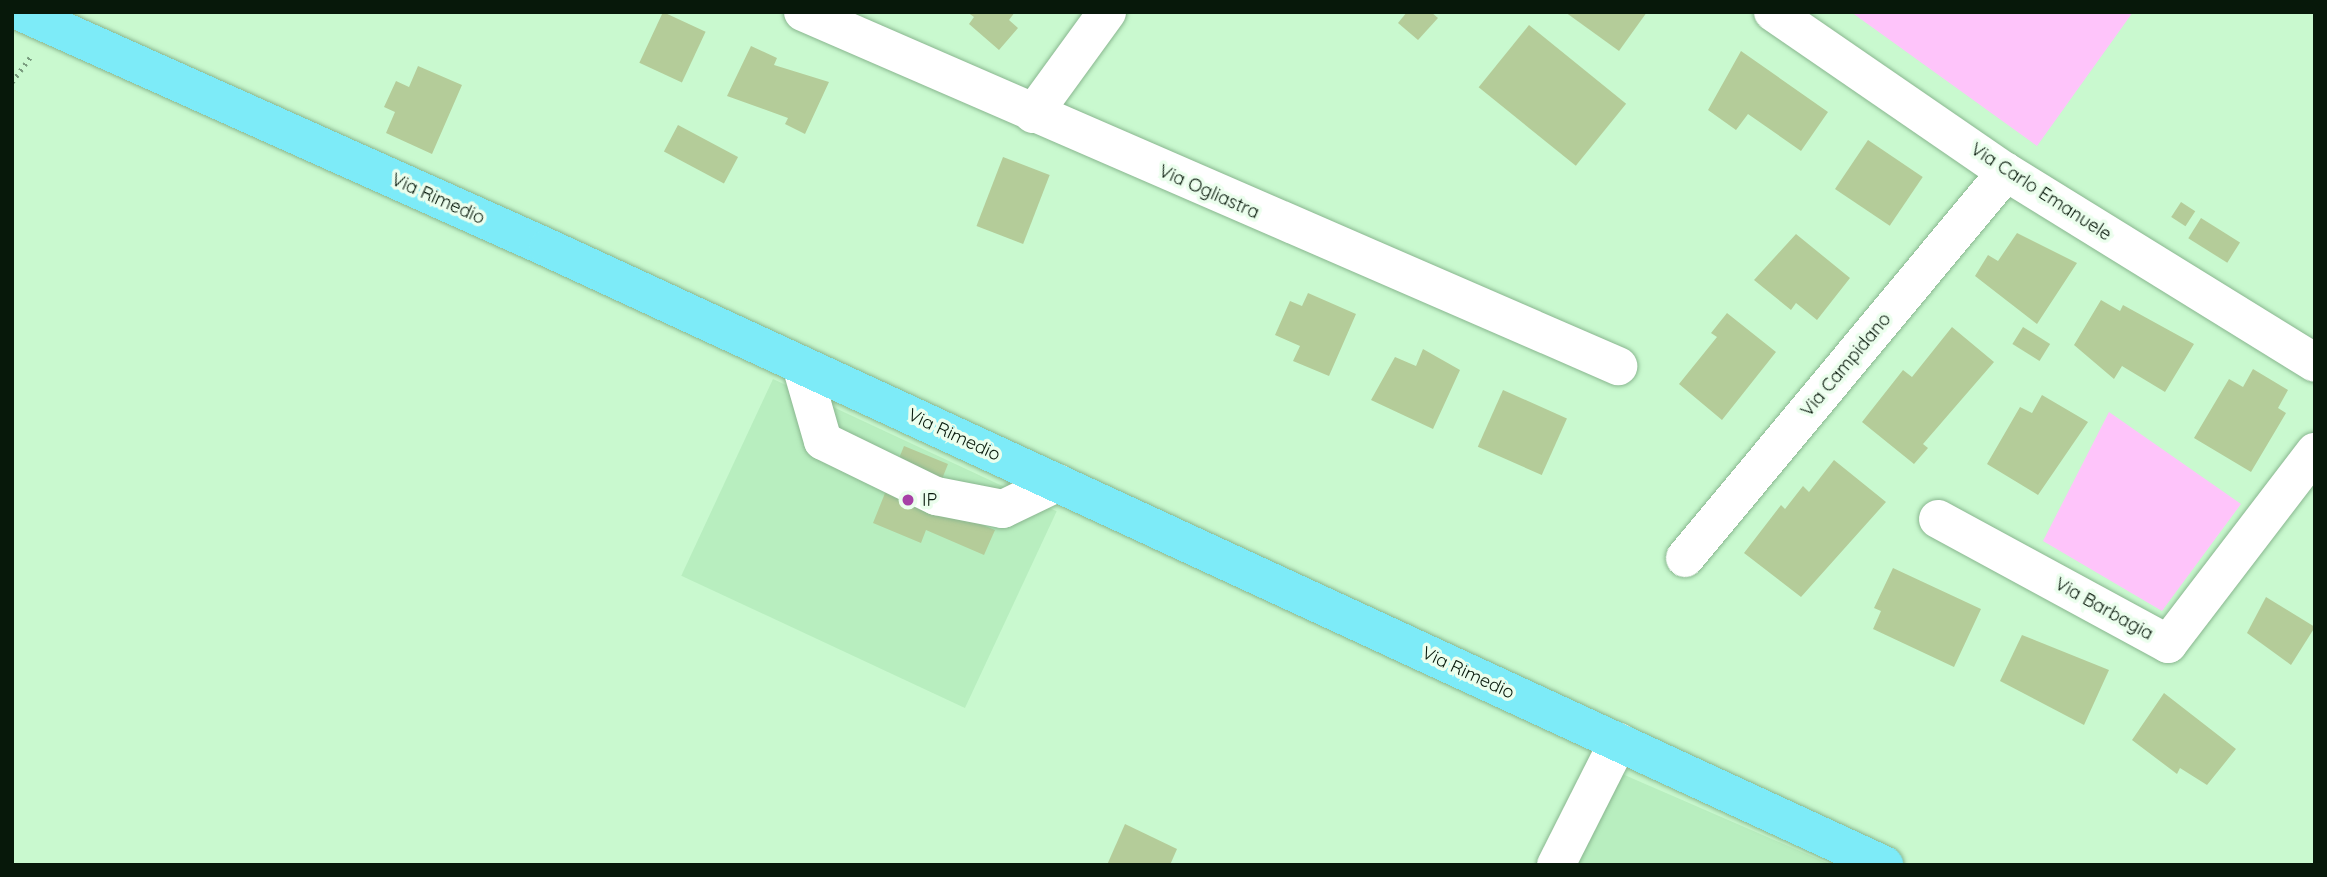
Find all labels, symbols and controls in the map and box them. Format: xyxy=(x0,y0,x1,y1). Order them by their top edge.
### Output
street label: Via Carlo Emanuele xyxy=(1967,138,2115,246)
street label: Via Ogliastra xyxy=(1155,160,1263,224)
street label: Via Rimedio xyxy=(388,169,488,229)
street label: Via Campidano xyxy=(1796,309,1896,421)
street label: Via Rimedio xyxy=(904,404,1004,466)
place label: IP xyxy=(922,489,937,511)
marker: IP xyxy=(900,492,916,508)
street label: Via Barbagia xyxy=(2051,573,2157,645)
street label: Via Rimedio xyxy=(1418,642,1518,704)

